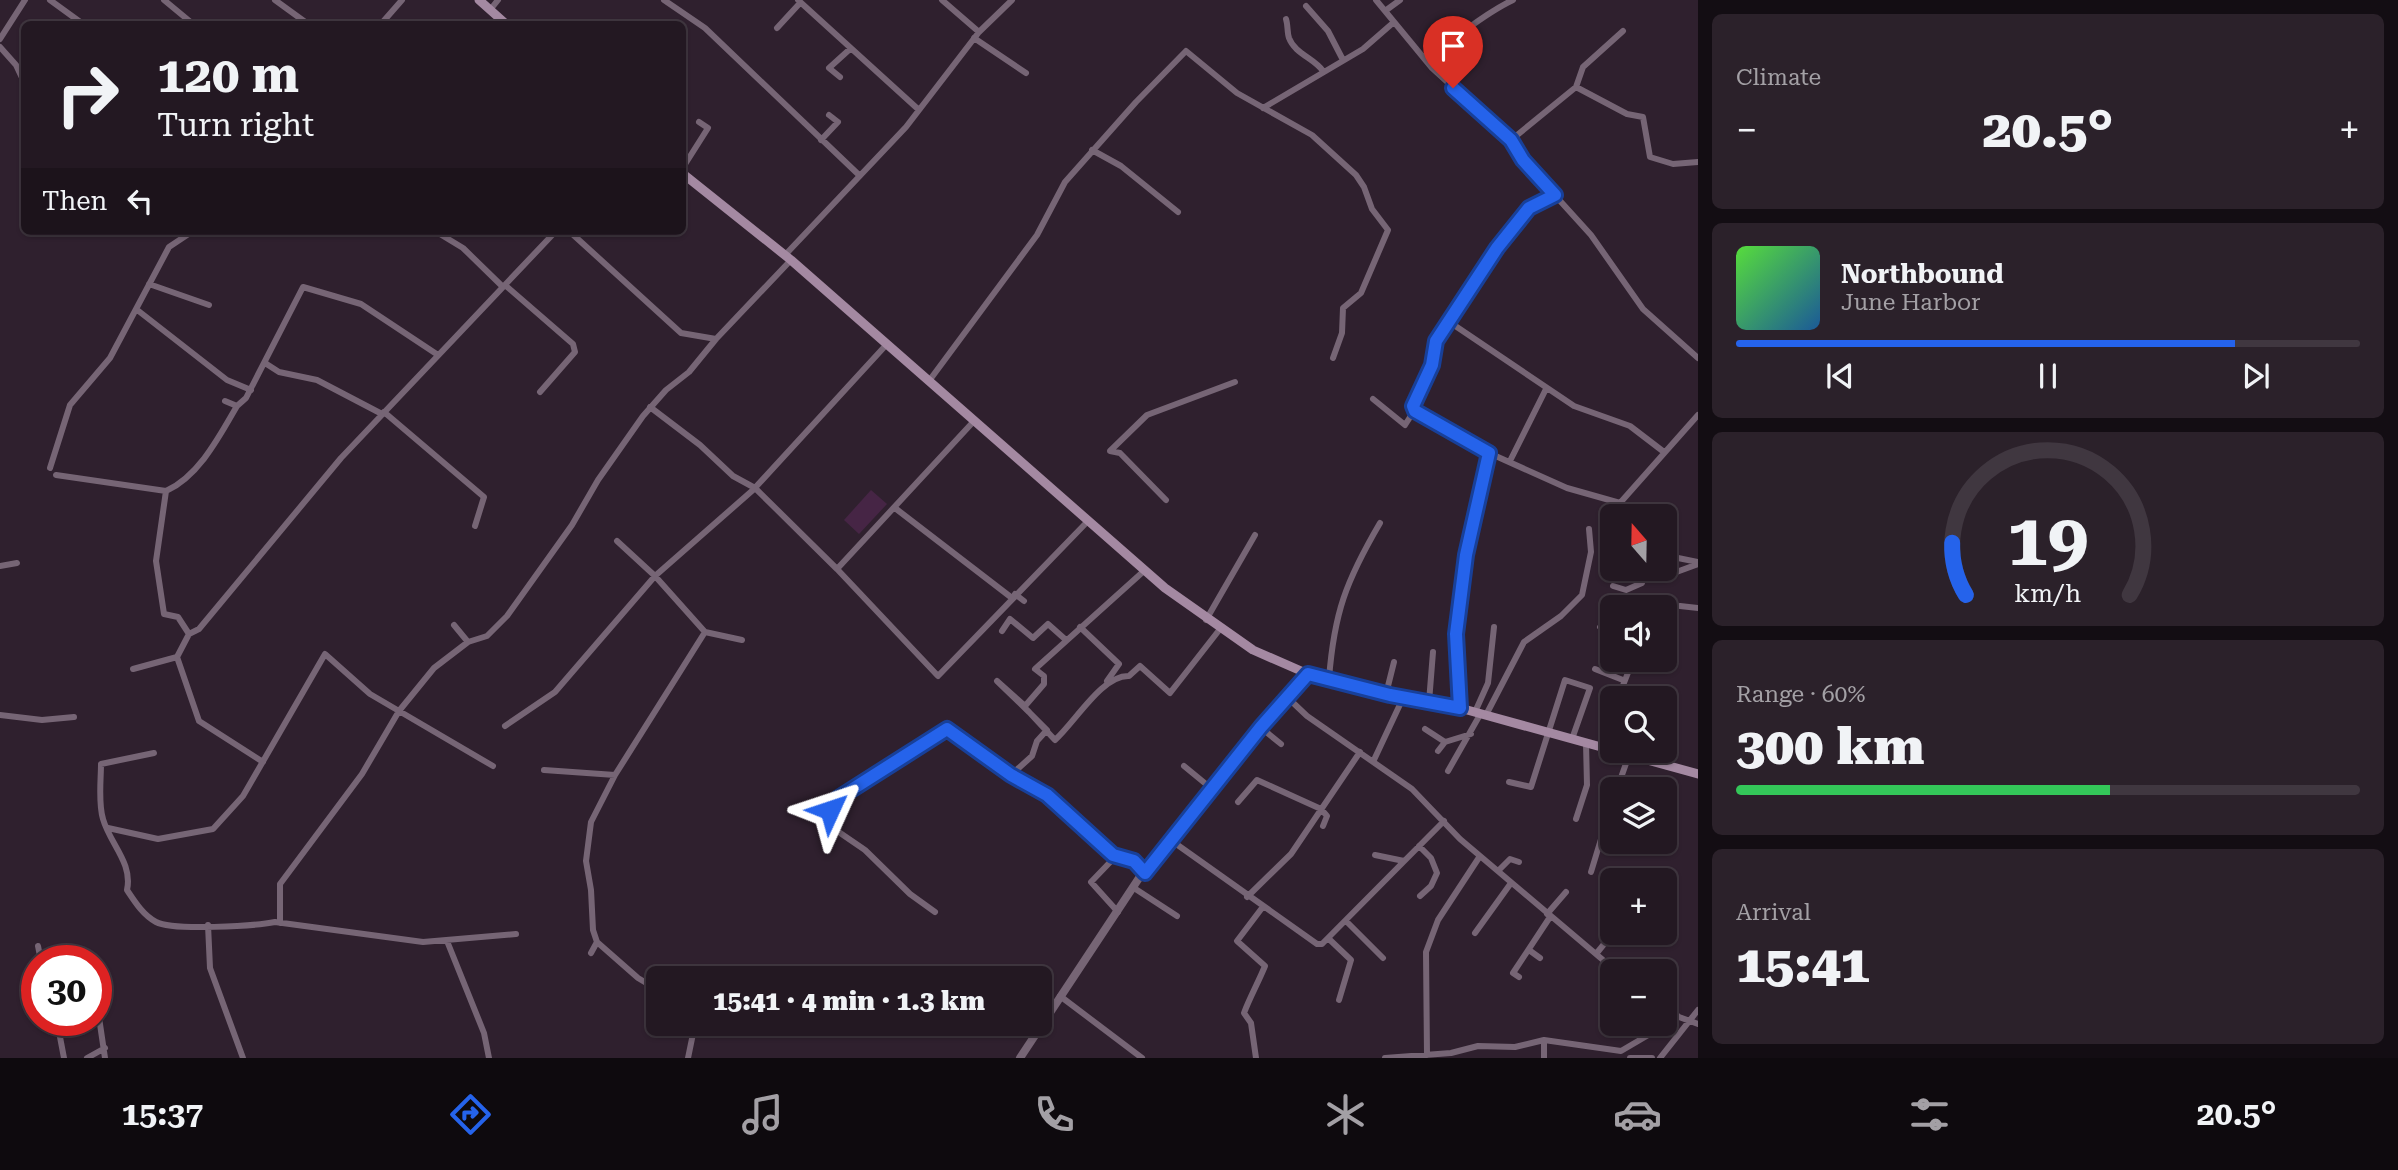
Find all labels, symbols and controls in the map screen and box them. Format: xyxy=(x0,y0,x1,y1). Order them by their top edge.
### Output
pin xyxy=(1423,16,1483,88)
icon: arrive xyxy=(1434,27,1472,65)
text: 120 m xyxy=(157,47,299,104)
icon: right xyxy=(42,49,133,140)
text: Climate xyxy=(1736,64,1821,91)
text: 20.5° xyxy=(1983,99,2113,160)
text: Turn right xyxy=(157,106,314,144)
text: − xyxy=(1736,108,1757,152)
text: + xyxy=(2339,108,2360,152)
icon: left xyxy=(121,182,159,220)
text: Then xyxy=(42,186,107,216)
text: Northbound xyxy=(1841,259,2004,289)
text: June Harbor xyxy=(1841,289,1981,316)
icon: previous xyxy=(1821,357,1859,395)
icon: pause xyxy=(2029,357,2067,395)
icon: next xyxy=(2237,357,2275,395)
text: 19 xyxy=(2007,498,2089,583)
north arrow xyxy=(1600,504,1676,581)
map controls xyxy=(1600,504,1677,1036)
text: km/h xyxy=(2015,579,2081,608)
button: sound xyxy=(1600,595,1677,672)
text: Range · 60% xyxy=(1736,681,1865,708)
button: search xyxy=(1600,686,1677,763)
text: 300 km xyxy=(1736,716,1924,777)
position arrow xyxy=(793,773,867,847)
button: layers xyxy=(1600,777,1677,854)
button: + xyxy=(1600,868,1677,945)
text: Arrival xyxy=(1736,899,1811,926)
text: 15:41 xyxy=(1736,934,1870,995)
speed limit sign: 30 xyxy=(21,945,112,1036)
button: − xyxy=(1600,959,1677,1036)
text: 15:41 · 4 min · 1.3 km xyxy=(713,986,985,1016)
icon: directions xyxy=(446,1090,495,1139)
icon: music xyxy=(738,1090,787,1139)
icon: phone xyxy=(1030,1090,1079,1139)
icon: climate xyxy=(1321,1090,1370,1139)
icon: car xyxy=(1613,1090,1662,1139)
icon: filters xyxy=(1905,1090,1954,1139)
text: 15:37 xyxy=(121,1095,203,1133)
text: 20.5° xyxy=(2197,1095,2277,1133)

